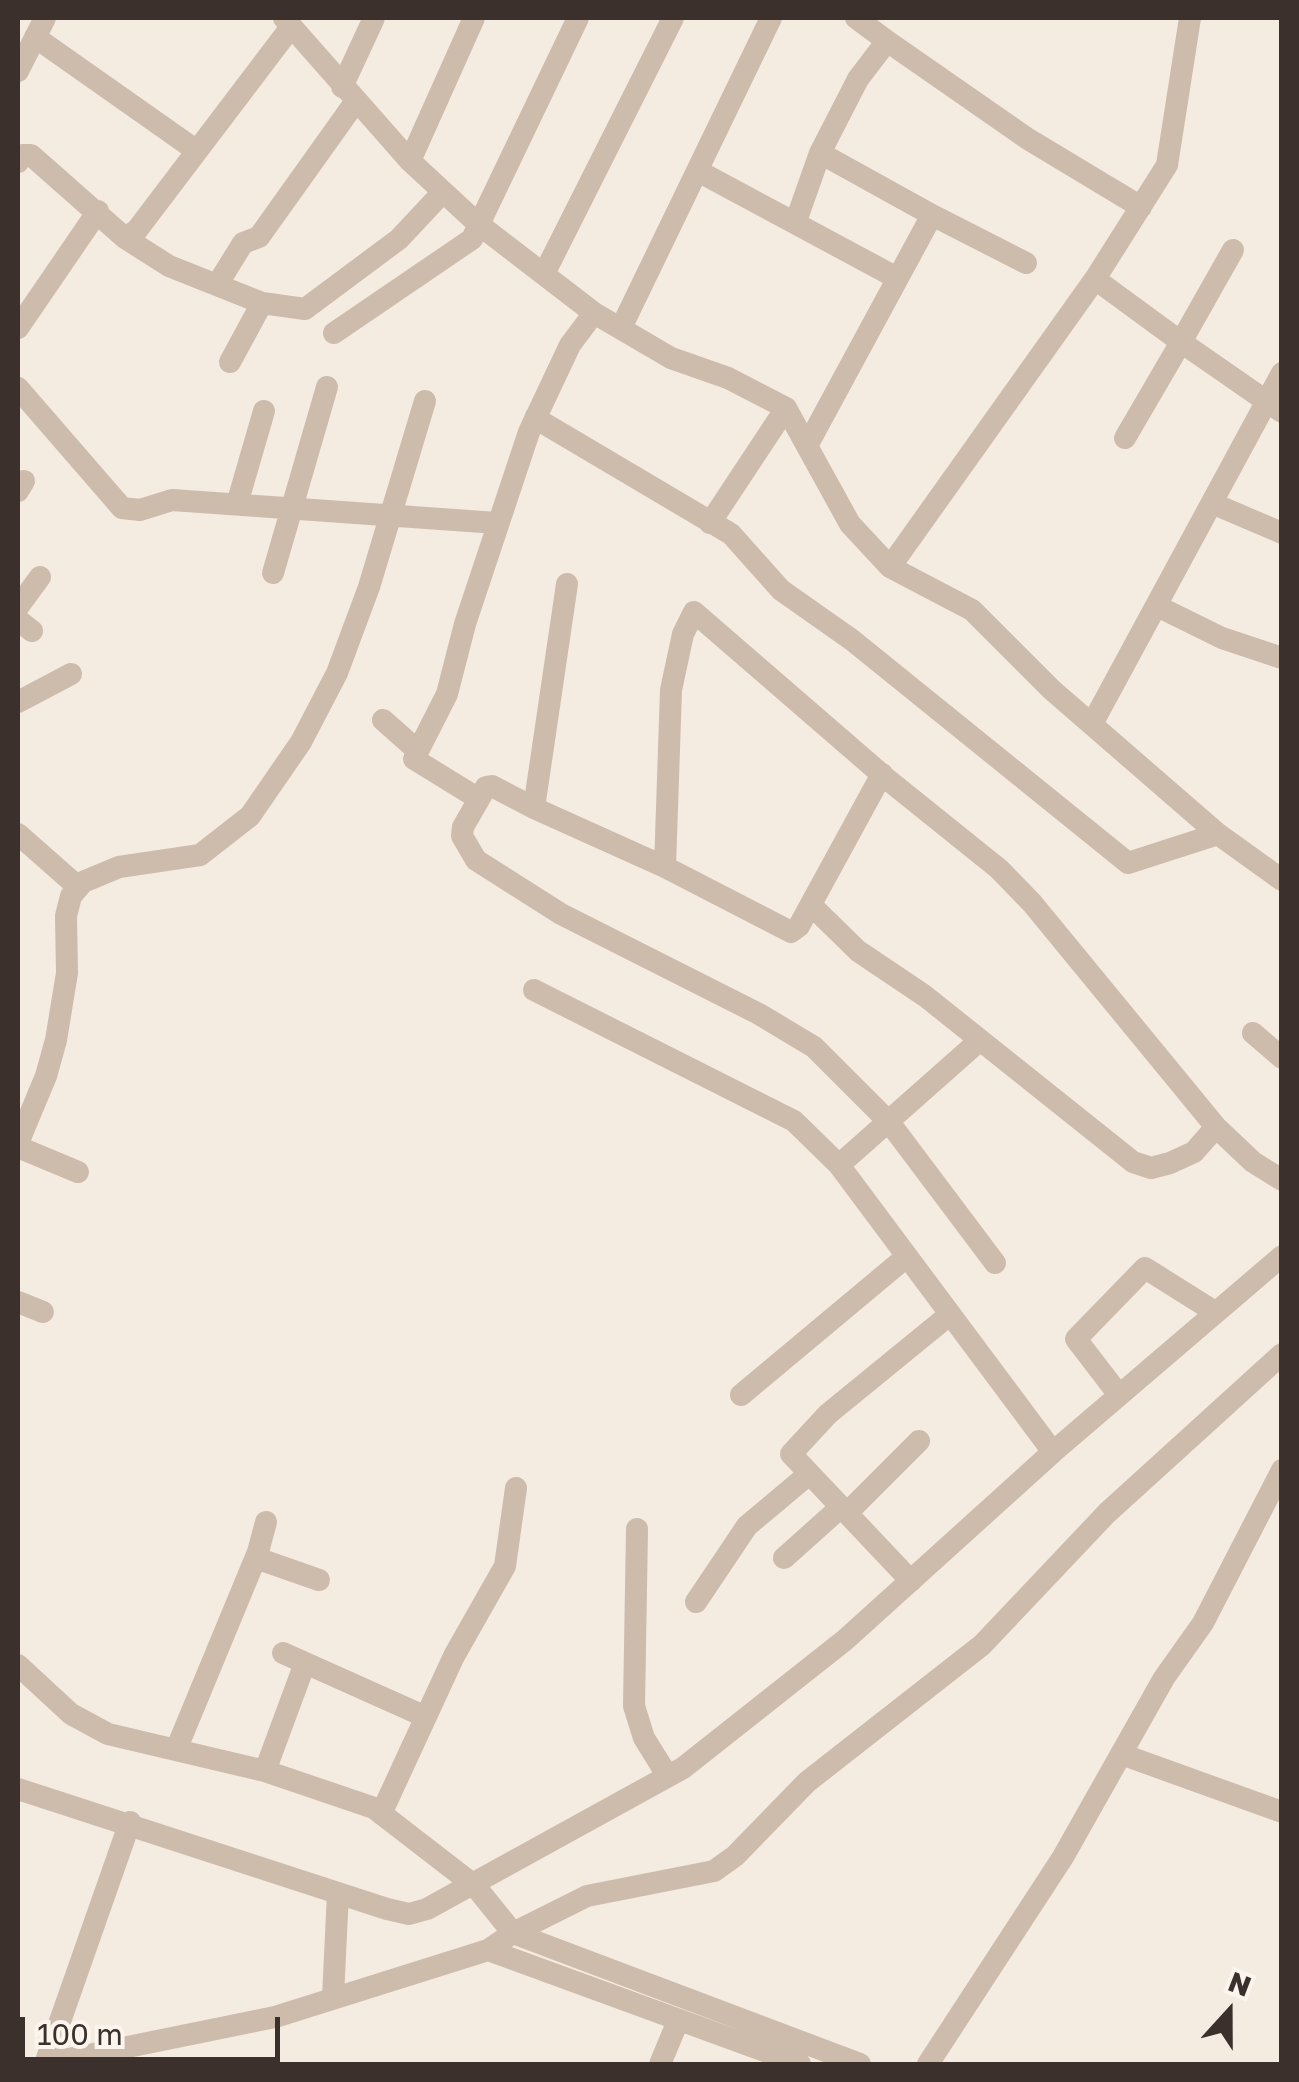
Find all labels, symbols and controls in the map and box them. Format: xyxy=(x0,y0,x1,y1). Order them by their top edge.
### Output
north arrow xyxy=(1179,1962,1279,2062)
text: N xyxy=(1224,1964,1256,2003)
scale bar xyxy=(25,1997,285,2059)
text: 100 m xyxy=(37,2016,123,2052)

